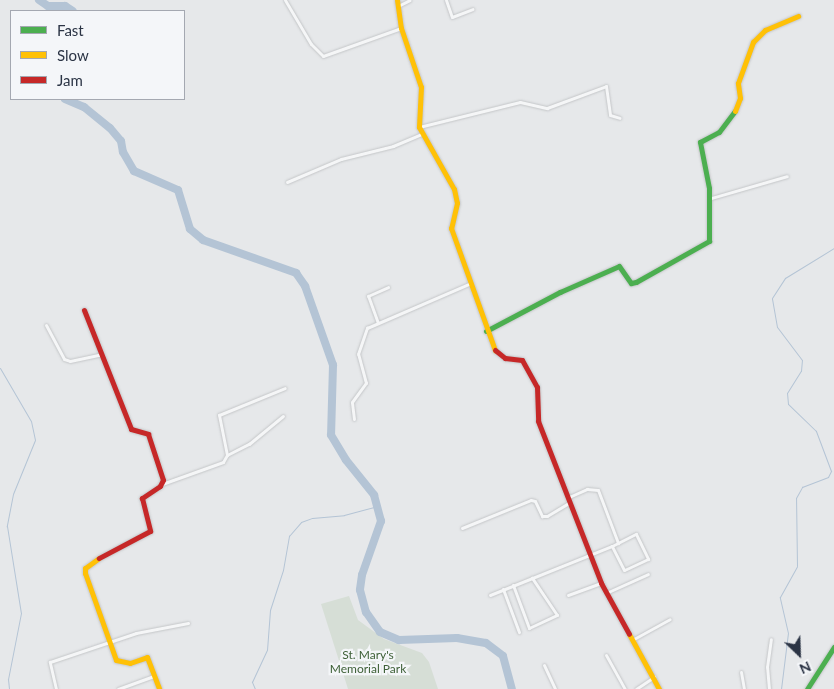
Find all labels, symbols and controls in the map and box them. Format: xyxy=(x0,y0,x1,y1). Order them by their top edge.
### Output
legend xyxy=(10,10,185,100)
text: Fast xyxy=(57,21,84,39)
text: Slow xyxy=(57,46,89,64)
text: Jam xyxy=(57,71,83,89)
north arrow xyxy=(774,629,824,679)
park label: St. Mary's Memorial Park xyxy=(330,648,406,676)
text: N xyxy=(797,658,814,678)

